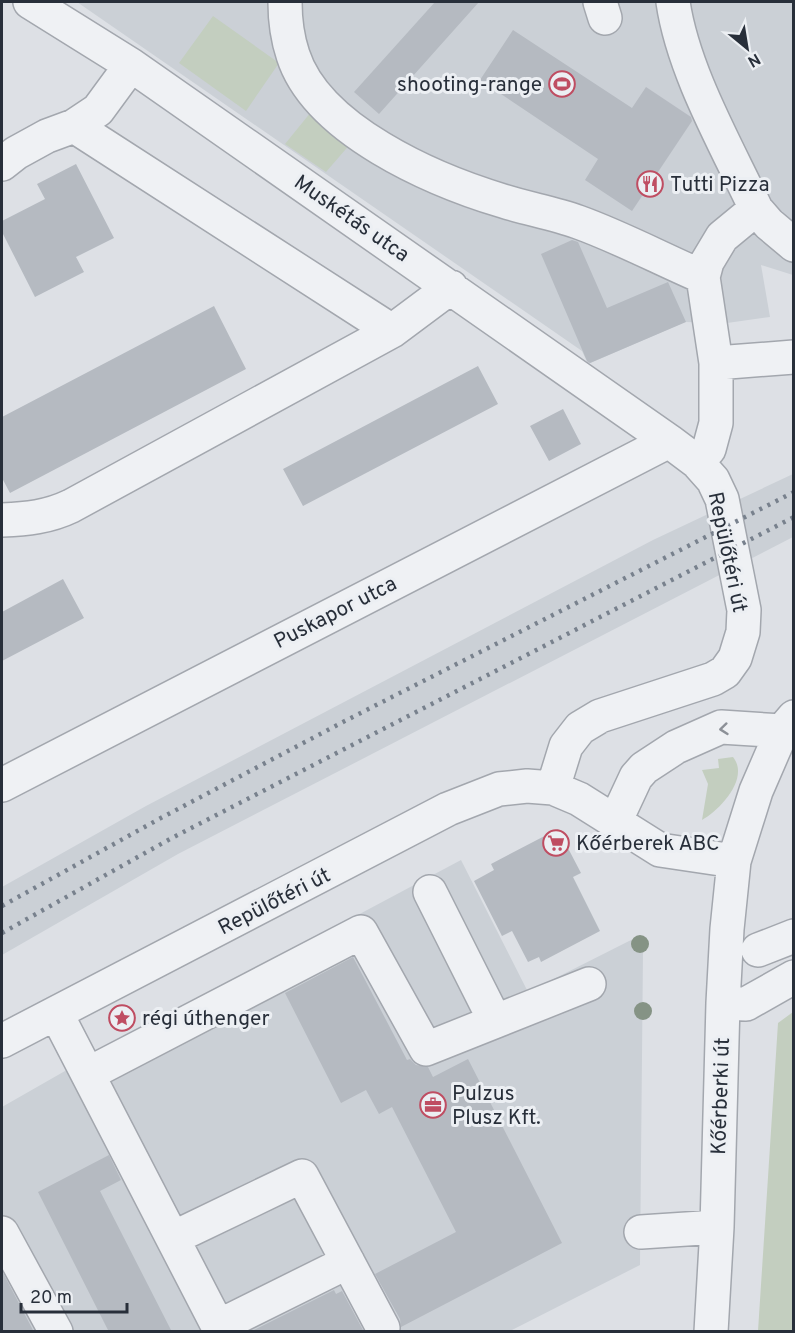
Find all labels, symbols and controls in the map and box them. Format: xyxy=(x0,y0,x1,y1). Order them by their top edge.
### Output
north arrow xyxy=(717,18,777,78)
text: N xyxy=(744,48,763,71)
sports icon: shooting-range xyxy=(547,69,577,99)
place label: shooting-range xyxy=(397,72,542,99)
street label: Muskétás utca xyxy=(288,169,414,269)
restaurant icon: Tutti Pizza xyxy=(635,169,665,199)
place label: Tutti Pizza xyxy=(670,172,769,199)
street label: Repülőtéri út xyxy=(701,489,752,615)
street label: Puskapor utca xyxy=(270,571,402,656)
one-way arrow xyxy=(720,722,729,735)
supermarket icon: Kőérberek ABC xyxy=(541,828,571,858)
place label: Kőérberek ABC xyxy=(576,831,720,858)
street label: Repülőtéri út xyxy=(214,862,336,942)
place icon: régi úthenger xyxy=(107,1003,137,1033)
place label: régi úthenger xyxy=(142,1006,270,1033)
street label: Kőérberki út xyxy=(706,1037,737,1155)
place label: Pulzus Plusz Kft. xyxy=(452,1081,541,1132)
office icon: Pulzus Plusz Kft. xyxy=(418,1090,448,1120)
scale bar xyxy=(21,1276,128,1314)
text: 20 m xyxy=(30,1287,72,1310)

